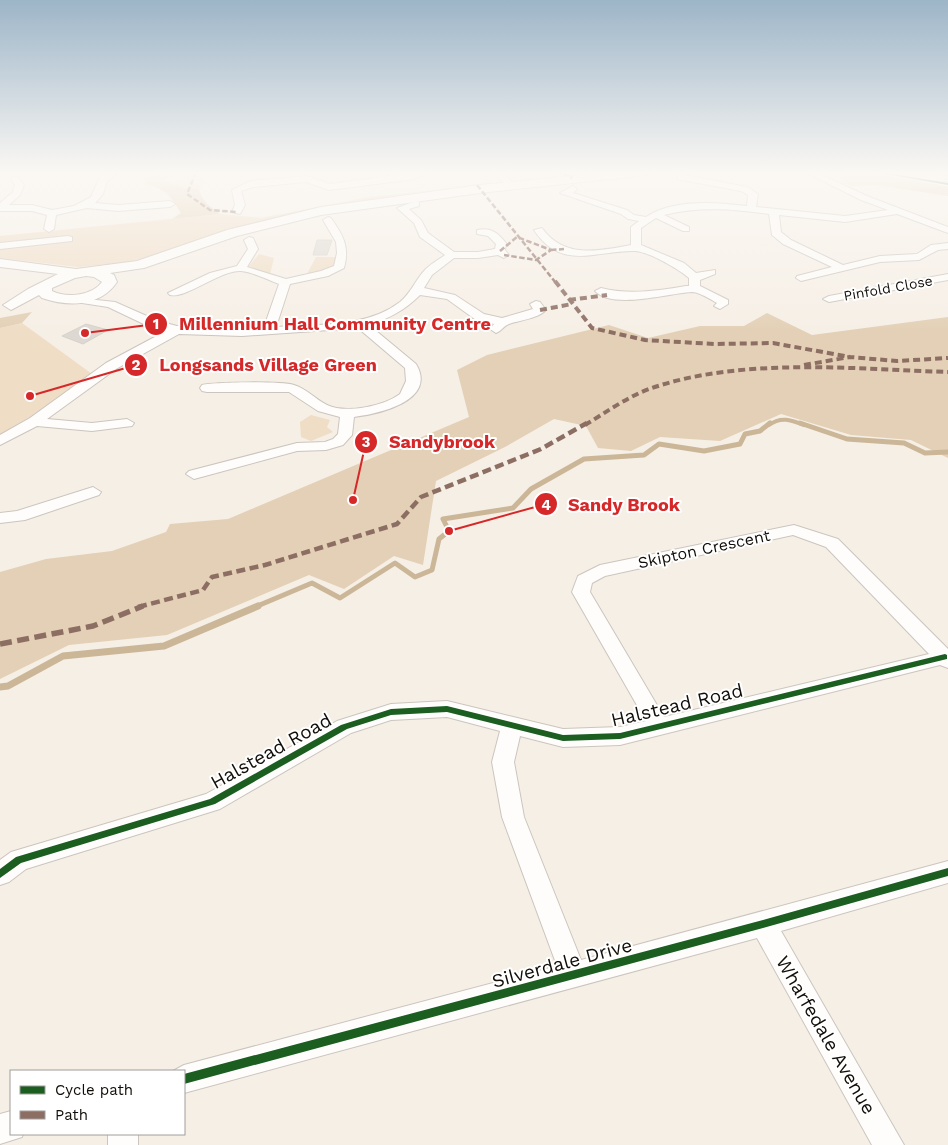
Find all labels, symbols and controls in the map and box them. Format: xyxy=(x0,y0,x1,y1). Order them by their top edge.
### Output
street label: Pinfold Close xyxy=(842,272,934,304)
callout: Millennium Hall Community Centre xyxy=(143,307,501,340)
text: Millennium Hall Community Centre xyxy=(179,313,491,334)
text: 1 xyxy=(153,315,159,333)
callout: Longsands Village Green xyxy=(124,348,387,381)
text: Longsands Village Green xyxy=(159,354,377,375)
text: 2 xyxy=(132,356,141,374)
callout: Sandybrook xyxy=(354,425,505,458)
text: Sandybrook xyxy=(389,431,496,452)
text: 3 xyxy=(362,433,371,451)
callout: Sandy Brook xyxy=(533,488,691,521)
text: Sandy Brook xyxy=(568,494,681,515)
text: 4 xyxy=(541,496,551,514)
street label: Skipton Crescent xyxy=(636,526,772,572)
street label: Halstead Road xyxy=(609,679,745,731)
street label: Halstead Road xyxy=(206,708,336,794)
street label: Silverdale Drive xyxy=(489,933,635,993)
street label: Wharfedale Avenue xyxy=(771,952,881,1118)
legend xyxy=(10,1070,185,1135)
text: Cycle path xyxy=(55,1081,133,1099)
text: Path xyxy=(55,1106,88,1124)

